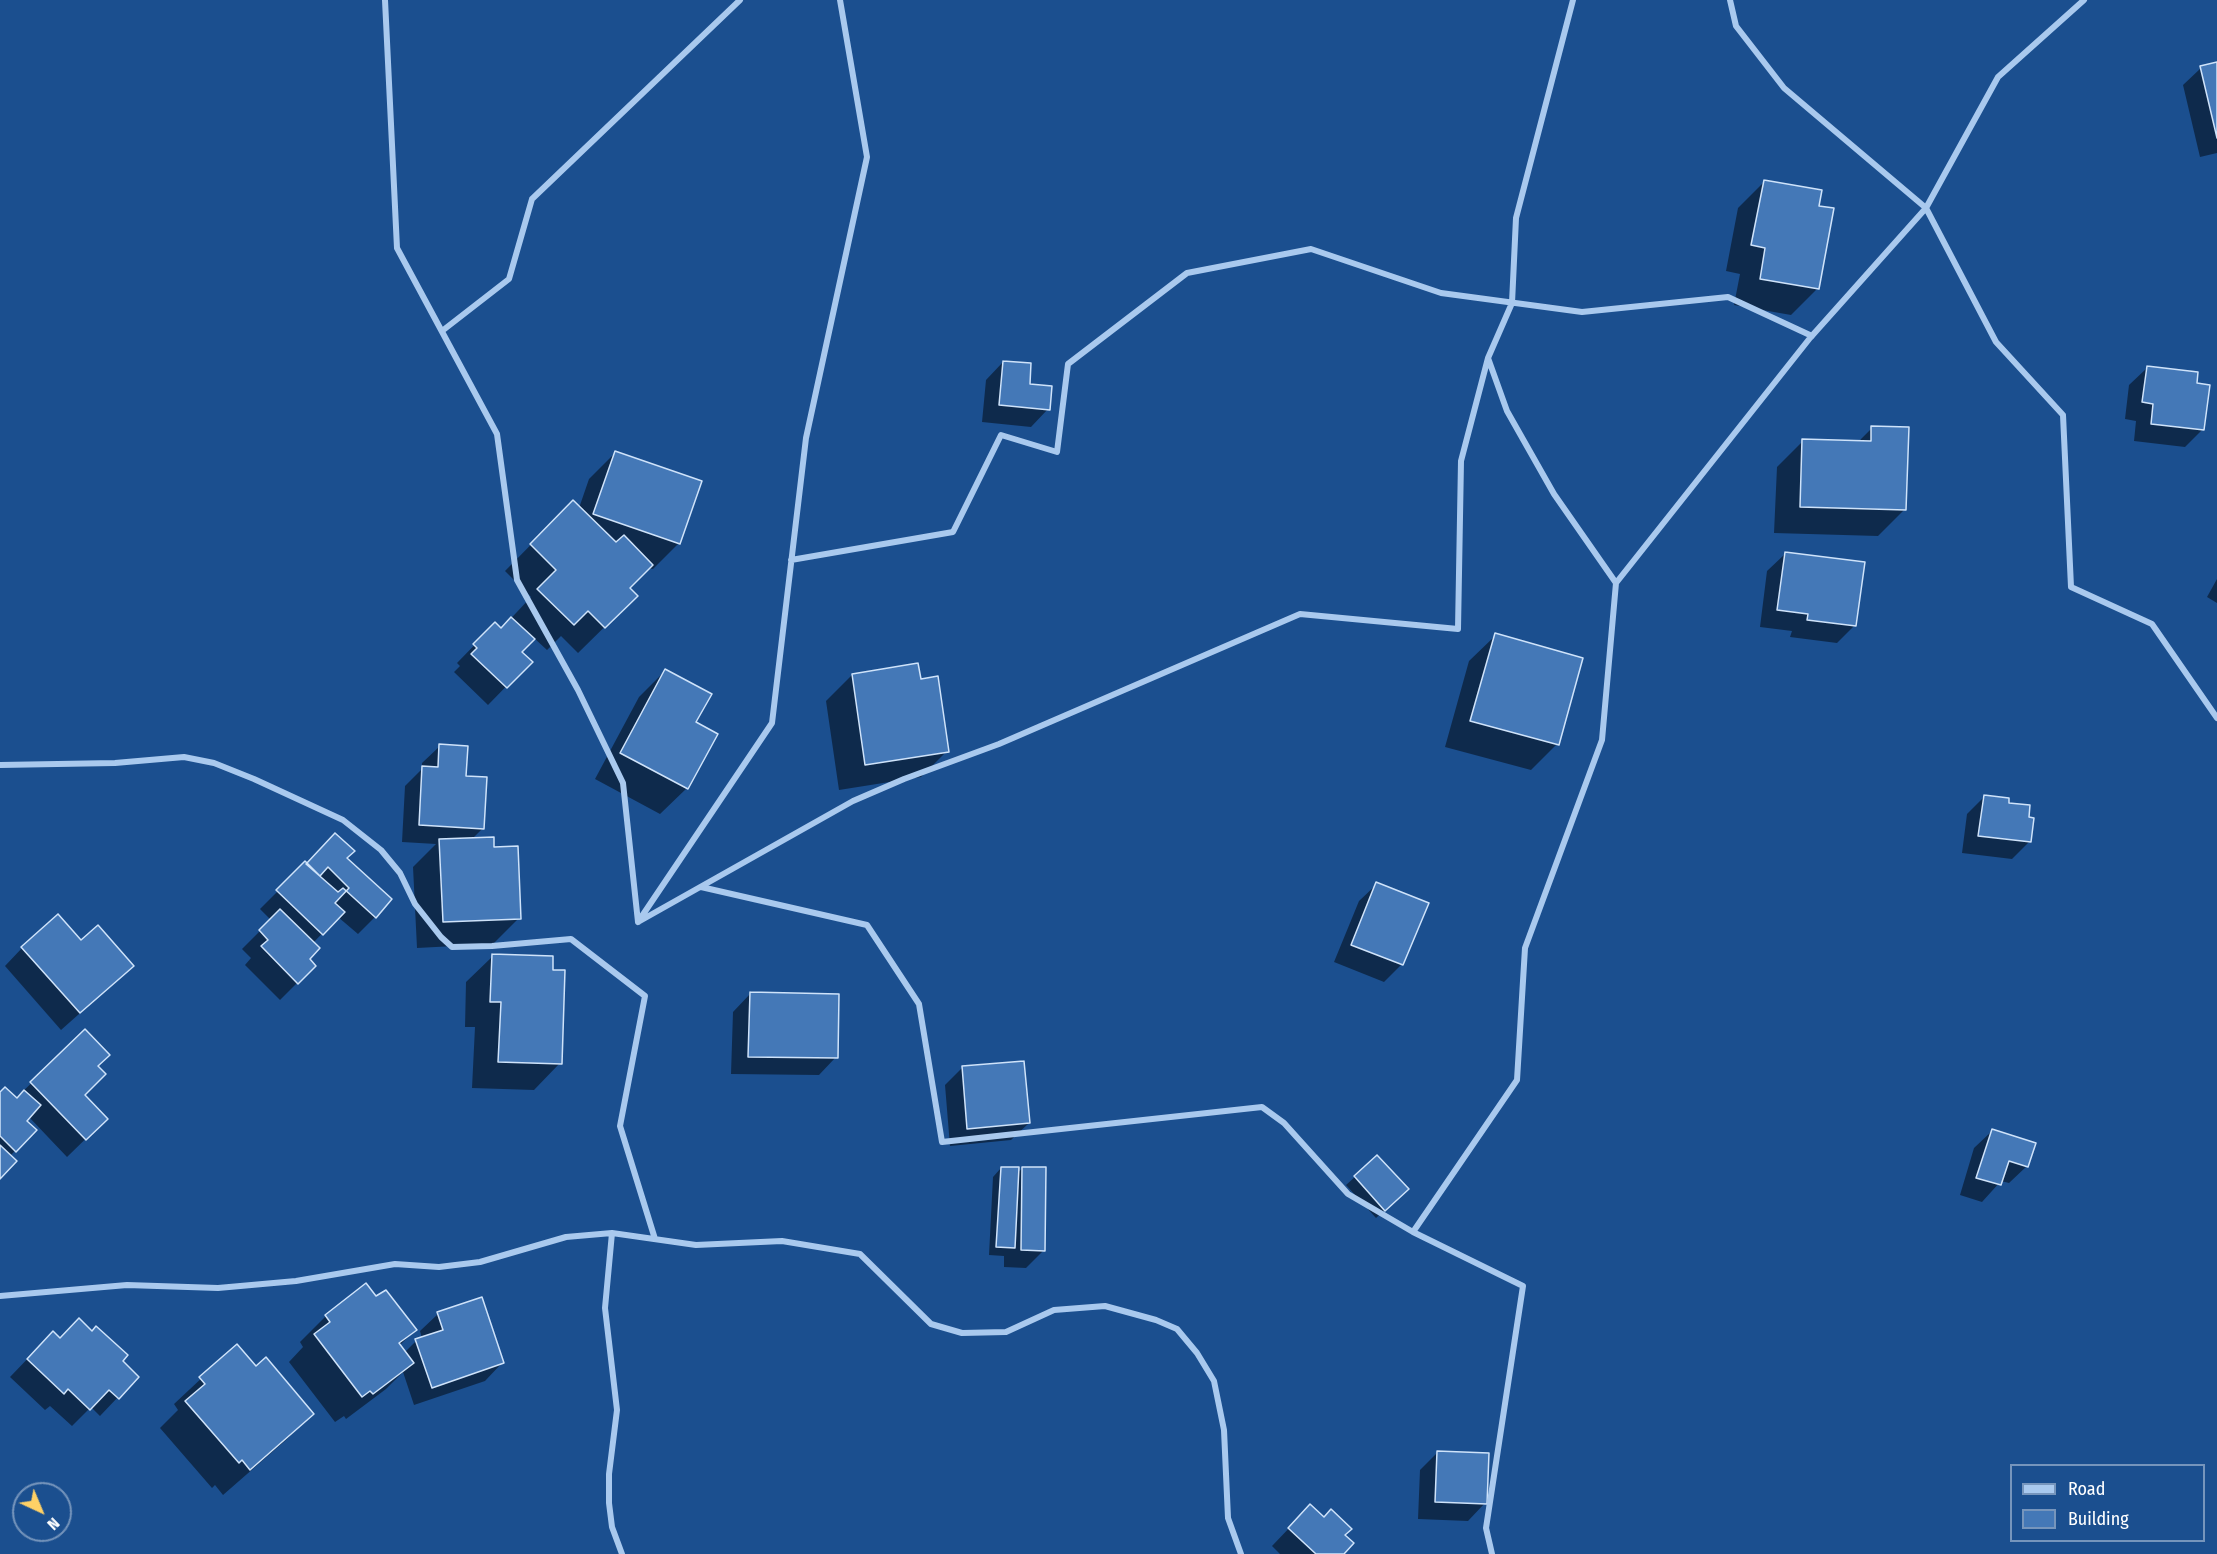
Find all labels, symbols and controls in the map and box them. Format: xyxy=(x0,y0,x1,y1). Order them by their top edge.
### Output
legend xyxy=(2010,1464,2205,1542)
text: Road xyxy=(2068,1478,2105,1500)
north arrow xyxy=(12,1482,72,1542)
text: Building xyxy=(2068,1508,2129,1530)
text: N xyxy=(43,1514,64,1534)

